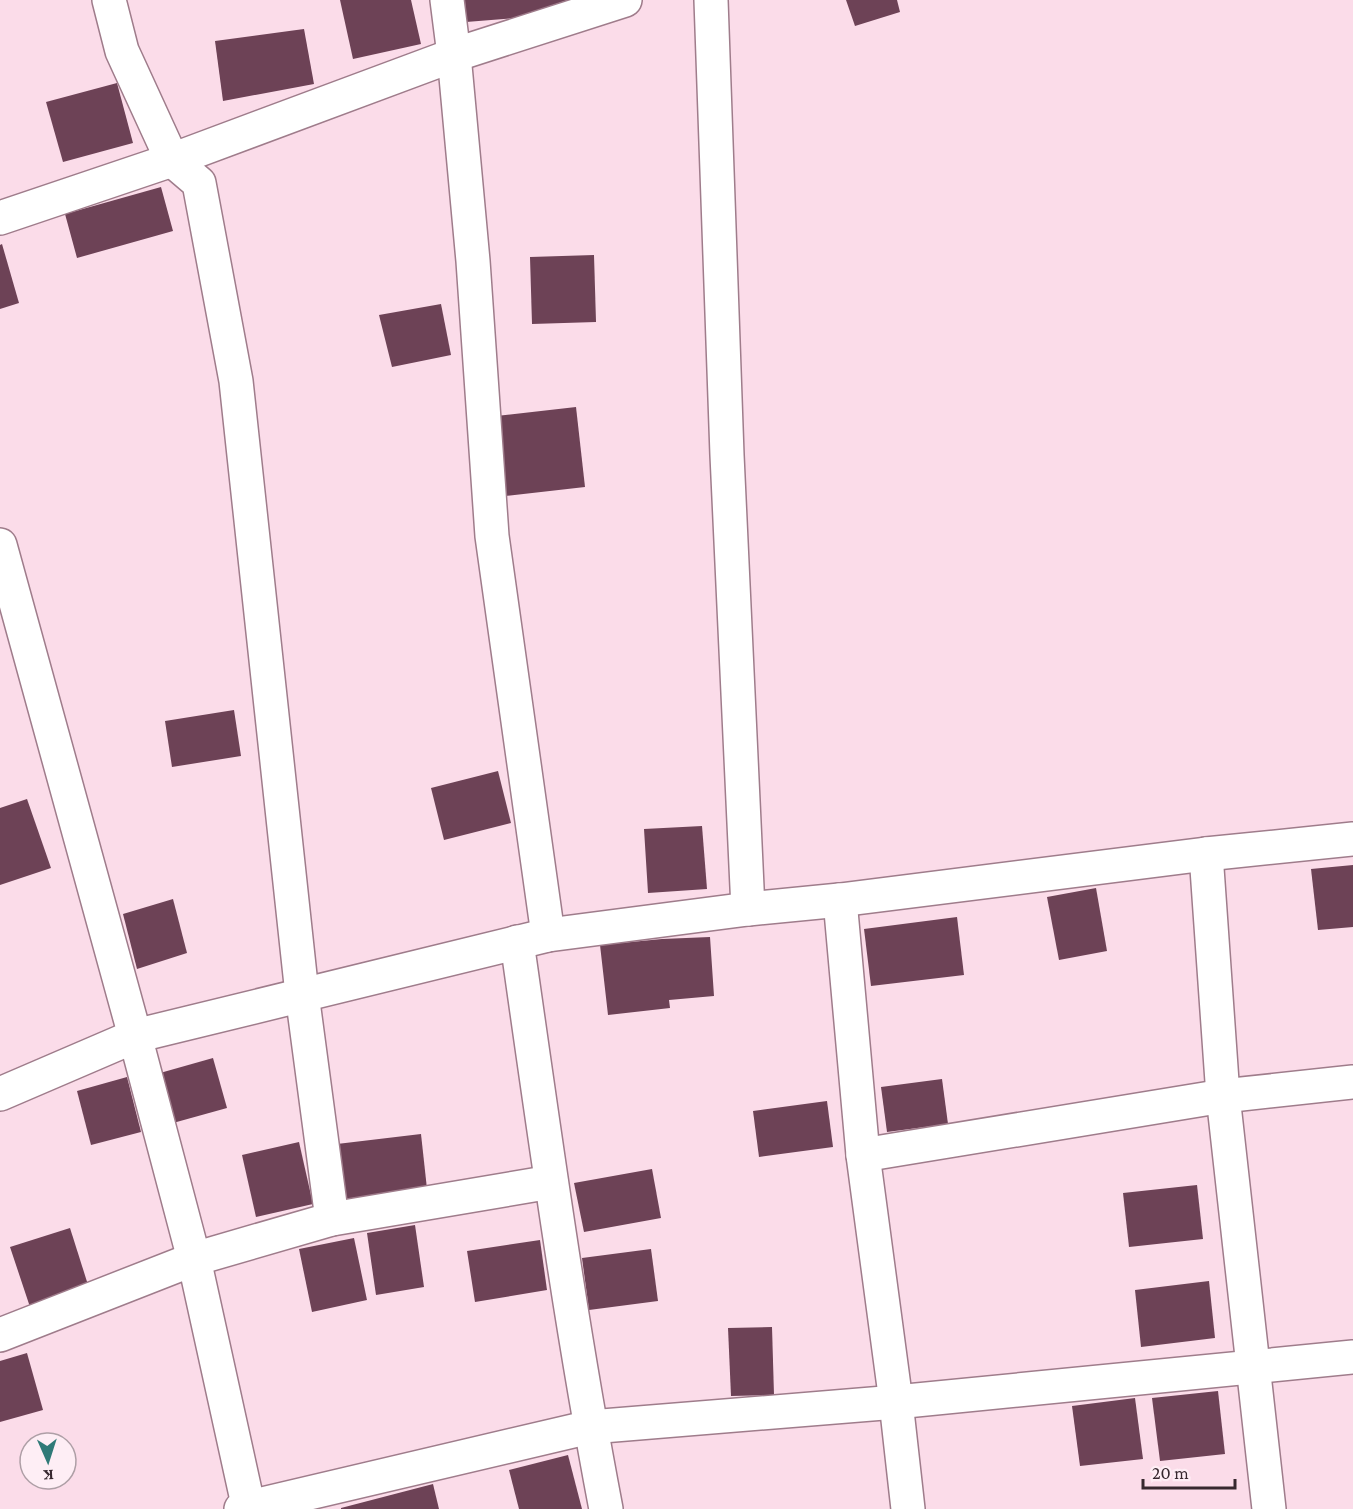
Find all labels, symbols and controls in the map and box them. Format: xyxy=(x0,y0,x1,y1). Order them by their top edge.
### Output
north arrow xyxy=(18,1431,78,1491)
scale bar xyxy=(1143,1452,1234,1490)
text: 20 m xyxy=(1152,1463,1189,1483)
text: K xyxy=(42,1467,54,1484)

